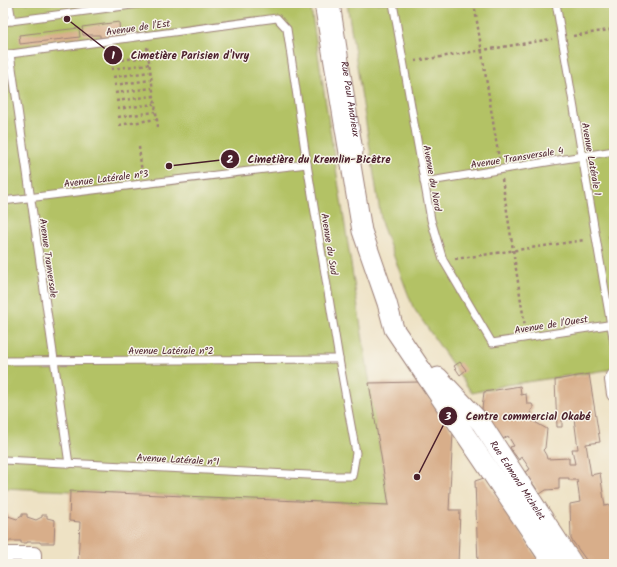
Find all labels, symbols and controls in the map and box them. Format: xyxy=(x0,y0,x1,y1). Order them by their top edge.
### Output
street label: Avenue de l'Est xyxy=(105,16,171,40)
callout: Cimetière Parisien d'Ivry xyxy=(103,44,258,67)
text: 1 xyxy=(111,46,115,65)
text: Cimetière Parisien d'Ivry xyxy=(131,47,250,65)
street label: Rue Paul Andrieux xyxy=(336,60,364,139)
street label: Avenue Latérale 1 xyxy=(577,121,605,197)
street label: Avenue Transversale 4 xyxy=(470,143,565,173)
street label: Avenue du Nord xyxy=(418,144,446,213)
callout: Cimetière du Kremlin-Bicêtre xyxy=(220,147,399,170)
text: 2 xyxy=(227,150,234,169)
text: Cimetière du Kremlin-Bicêtre xyxy=(247,151,391,169)
street label: Avenue Latérale n°3 xyxy=(63,166,150,192)
street label: Avenue du Sud xyxy=(316,212,342,277)
street label: Avenue Tranversale xyxy=(35,217,62,299)
street label: Avenue de l'Ouest xyxy=(513,311,589,339)
street label: Avenue Latérale n°2 xyxy=(128,343,214,359)
callout: Centre commercial Okabé xyxy=(438,404,599,427)
text: 3 xyxy=(444,407,452,426)
text: Centre commercial Okabé xyxy=(466,408,591,426)
street label: Rue Edmond Michelet xyxy=(485,437,549,524)
street label: Avenue Latérale n°1 xyxy=(136,450,220,470)

